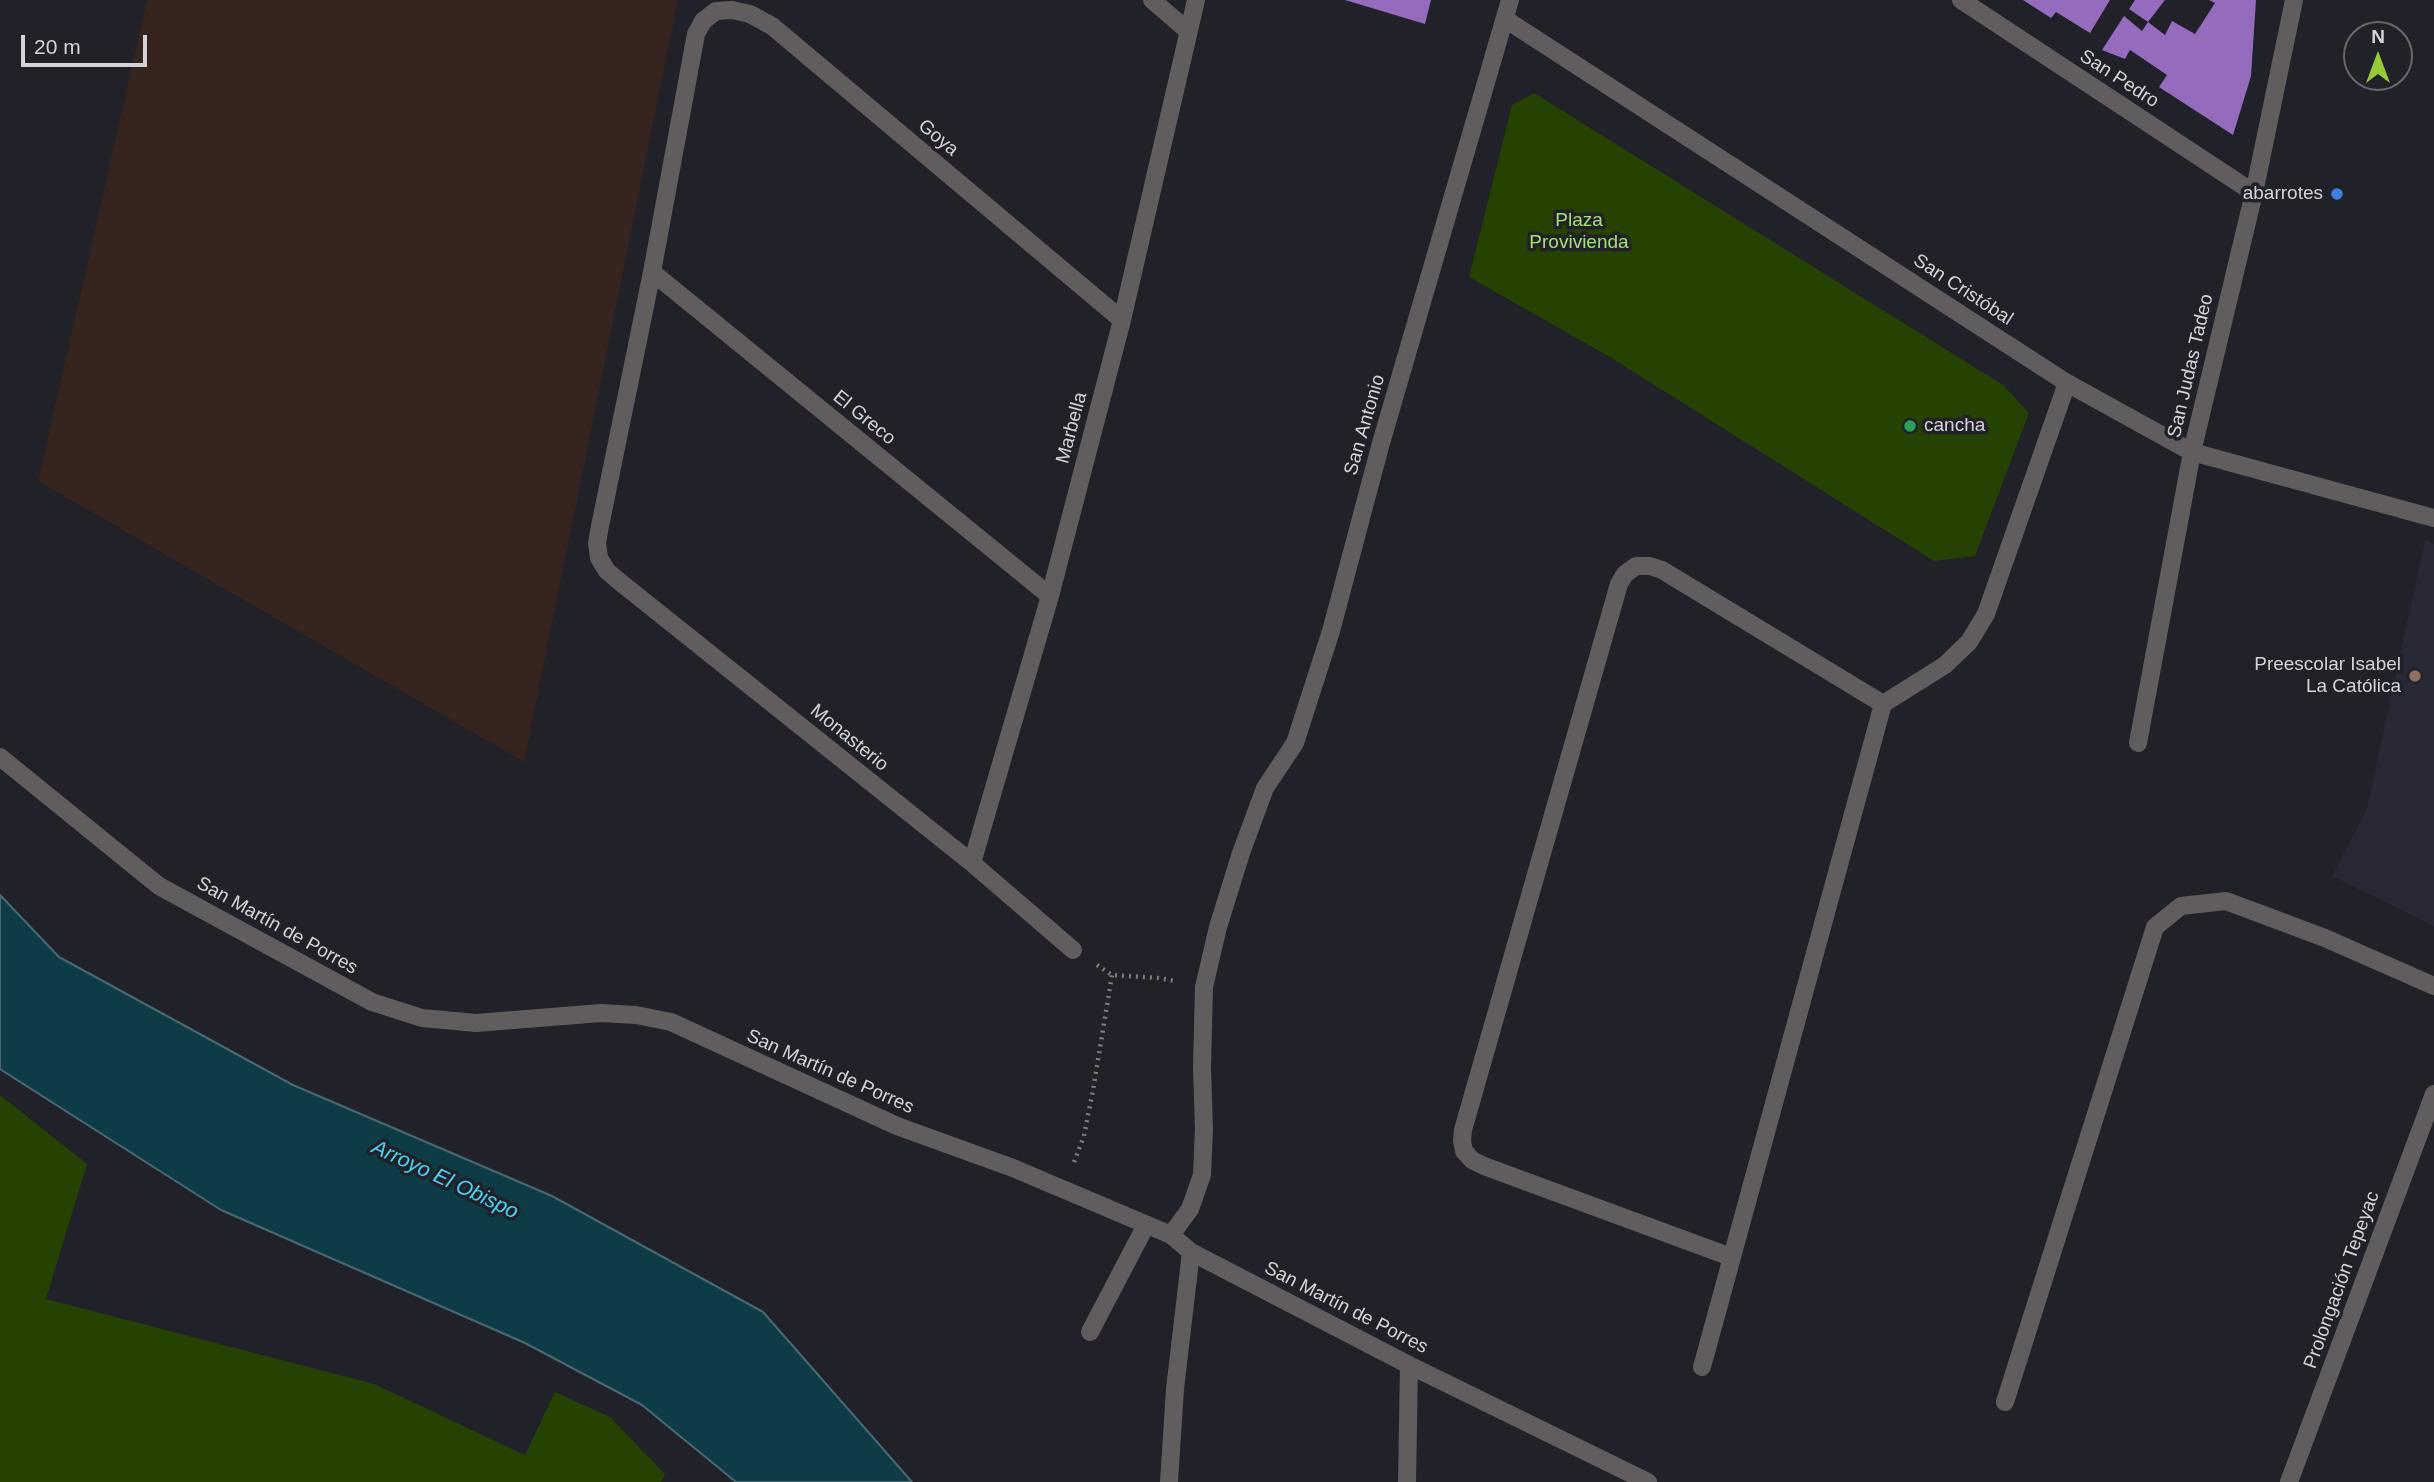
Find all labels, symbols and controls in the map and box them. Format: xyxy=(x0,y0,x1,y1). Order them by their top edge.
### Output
scale bar xyxy=(24,21,150,65)
north arrow xyxy=(2343,21,2413,91)
text: N xyxy=(2371,26,2385,47)
text: 20 m xyxy=(34,35,81,58)
street label: San Pedro xyxy=(2075,45,2163,113)
street label: Goya xyxy=(913,115,963,161)
place label: abarrotes xyxy=(2243,183,2323,205)
marker: abarrotes xyxy=(2329,186,2345,202)
park label: Plaza Provivienda xyxy=(1529,210,1629,254)
street label: San Cristóbal xyxy=(1909,249,2017,331)
street label: San Judas Tadeo xyxy=(2163,292,2219,440)
street label: San Antonio xyxy=(1340,372,1390,478)
street label: El Greco xyxy=(828,386,900,450)
street label: Marbella xyxy=(1052,390,1092,466)
place label: cancha xyxy=(1924,415,1985,437)
marker: cancha xyxy=(1902,418,1918,434)
place label: Preescolar Isabel La Católica xyxy=(2254,654,2401,698)
marker: Preescolar Isabel La Católica xyxy=(2407,668,2423,684)
street label: Monasterio xyxy=(805,700,893,776)
street label: San Martín de Porres xyxy=(193,872,361,980)
street label: San Martín de Porres xyxy=(743,1025,917,1119)
water label: Arroyo El Obispo xyxy=(368,1135,522,1225)
street label: Prolongación Tepeyac xyxy=(2299,1188,2385,1372)
street label: San Martín de Porres xyxy=(1260,1257,1432,1359)

